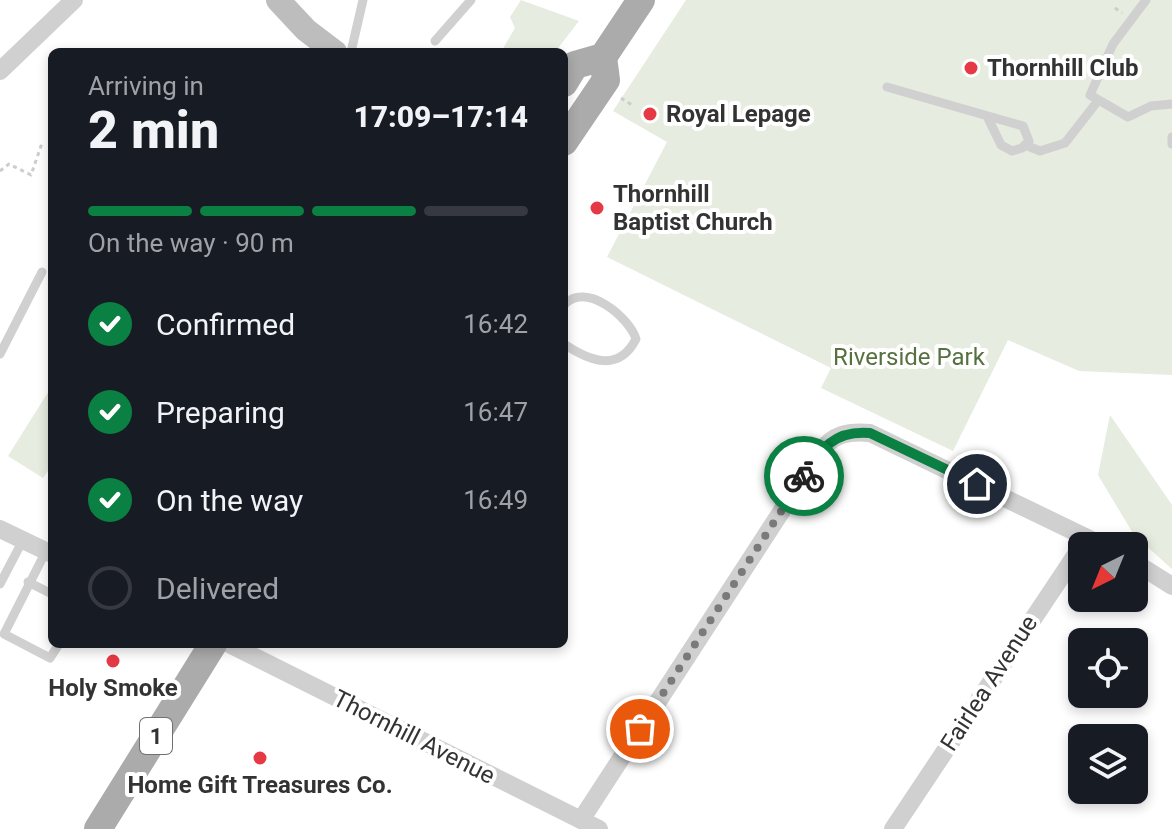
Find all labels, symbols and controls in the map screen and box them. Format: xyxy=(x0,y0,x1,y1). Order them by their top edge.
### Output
place label: Thornhill Club xyxy=(987,54,1139,82)
marker: Thornhill Club xyxy=(962,59,980,77)
text: Arriving in xyxy=(88,71,204,101)
text: 17:09–17:14 xyxy=(353,99,528,134)
text: 2 min xyxy=(88,100,219,161)
place label: Royal Lepage xyxy=(666,100,811,128)
marker: Royal Lepage xyxy=(641,105,659,123)
place label: Thornhill Baptist Church xyxy=(613,180,773,236)
marker: Thornhill Baptist Church xyxy=(588,199,606,217)
text: On the way · 90 m xyxy=(88,228,294,258)
icon: check xyxy=(88,302,132,346)
text: Confirmed xyxy=(156,307,295,342)
text: 16:42 xyxy=(463,309,528,339)
park label: Riverside Park xyxy=(833,343,986,371)
icon: check xyxy=(88,390,132,434)
text: Preparing xyxy=(156,395,285,430)
text: 16:47 xyxy=(463,397,528,427)
courier xyxy=(764,436,844,516)
pin xyxy=(943,450,1011,518)
icon: bike xyxy=(782,454,826,498)
icon: home xyxy=(955,462,999,506)
icon: check xyxy=(88,478,132,522)
text: On the way xyxy=(156,483,303,518)
text: 16:49 xyxy=(463,485,528,515)
north arrow xyxy=(1068,532,1148,612)
map controls xyxy=(1068,532,1148,804)
text: Delivered xyxy=(156,571,279,606)
street label: Fairlea Avenue xyxy=(935,610,1043,756)
button: locate xyxy=(1068,628,1148,708)
marker: Holy Smoke xyxy=(104,652,122,670)
place label: Holy Smoke xyxy=(48,674,178,702)
street label: Thornhill Avenue xyxy=(328,684,500,790)
pin xyxy=(606,695,674,763)
icon: bag xyxy=(618,707,662,751)
road number: 1 xyxy=(140,718,172,754)
button: layers xyxy=(1068,724,1148,804)
marker: Home Gift Treasures Co. xyxy=(251,749,269,767)
place label: Home Gift Treasures Co. xyxy=(127,771,393,799)

